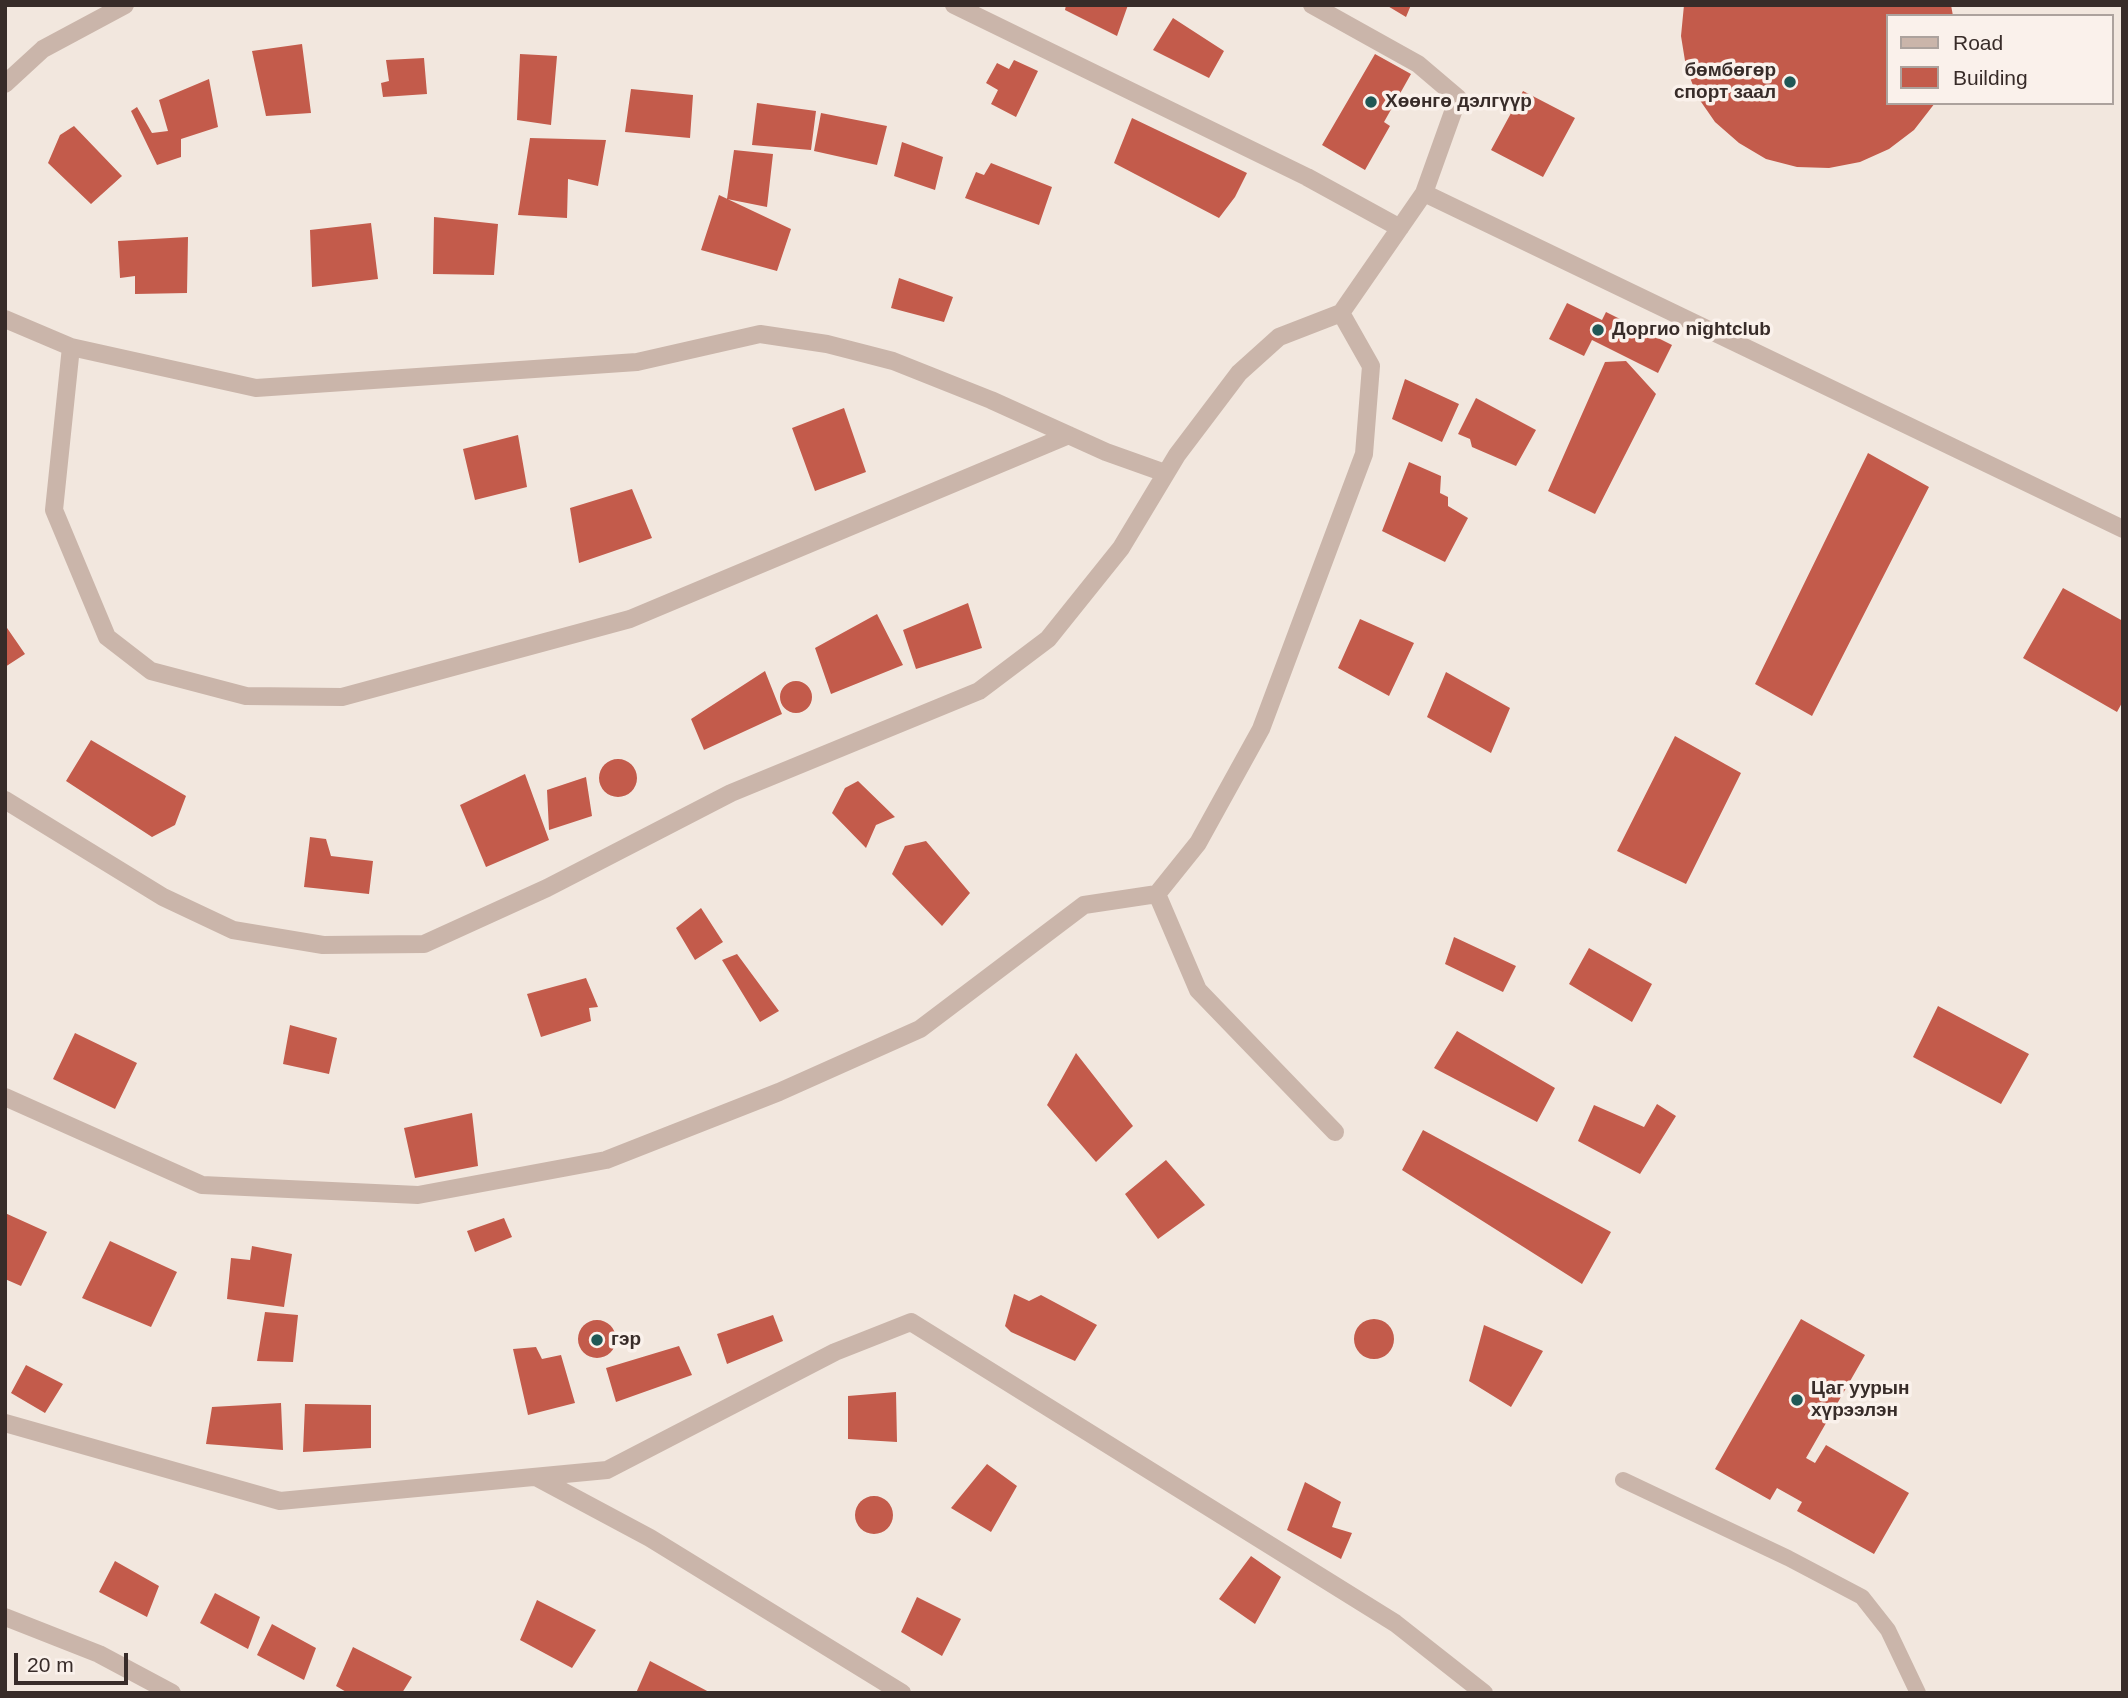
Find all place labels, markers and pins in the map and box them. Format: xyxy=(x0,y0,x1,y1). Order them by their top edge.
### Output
place label: бөмбөгөр спорт заал xyxy=(1674,60,1776,104)
marker: бөмбөгөр спорт заал xyxy=(1782,74,1798,90)
place label: Хөөнгө дэлгүүр xyxy=(1385,91,1532,113)
marker: Хөөнгө дэлгүүр xyxy=(1363,94,1379,110)
place label: Доргио nightclub xyxy=(1612,319,1771,341)
marker: Доргио nightclub xyxy=(1590,322,1606,338)
place label: гэр xyxy=(611,1329,641,1351)
marker: гэр xyxy=(589,1332,605,1348)
place label: Цаг уурын хүрээлэн xyxy=(1811,1378,1910,1422)
marker: Цаг уурын хүрээлэн xyxy=(1789,1392,1805,1408)

